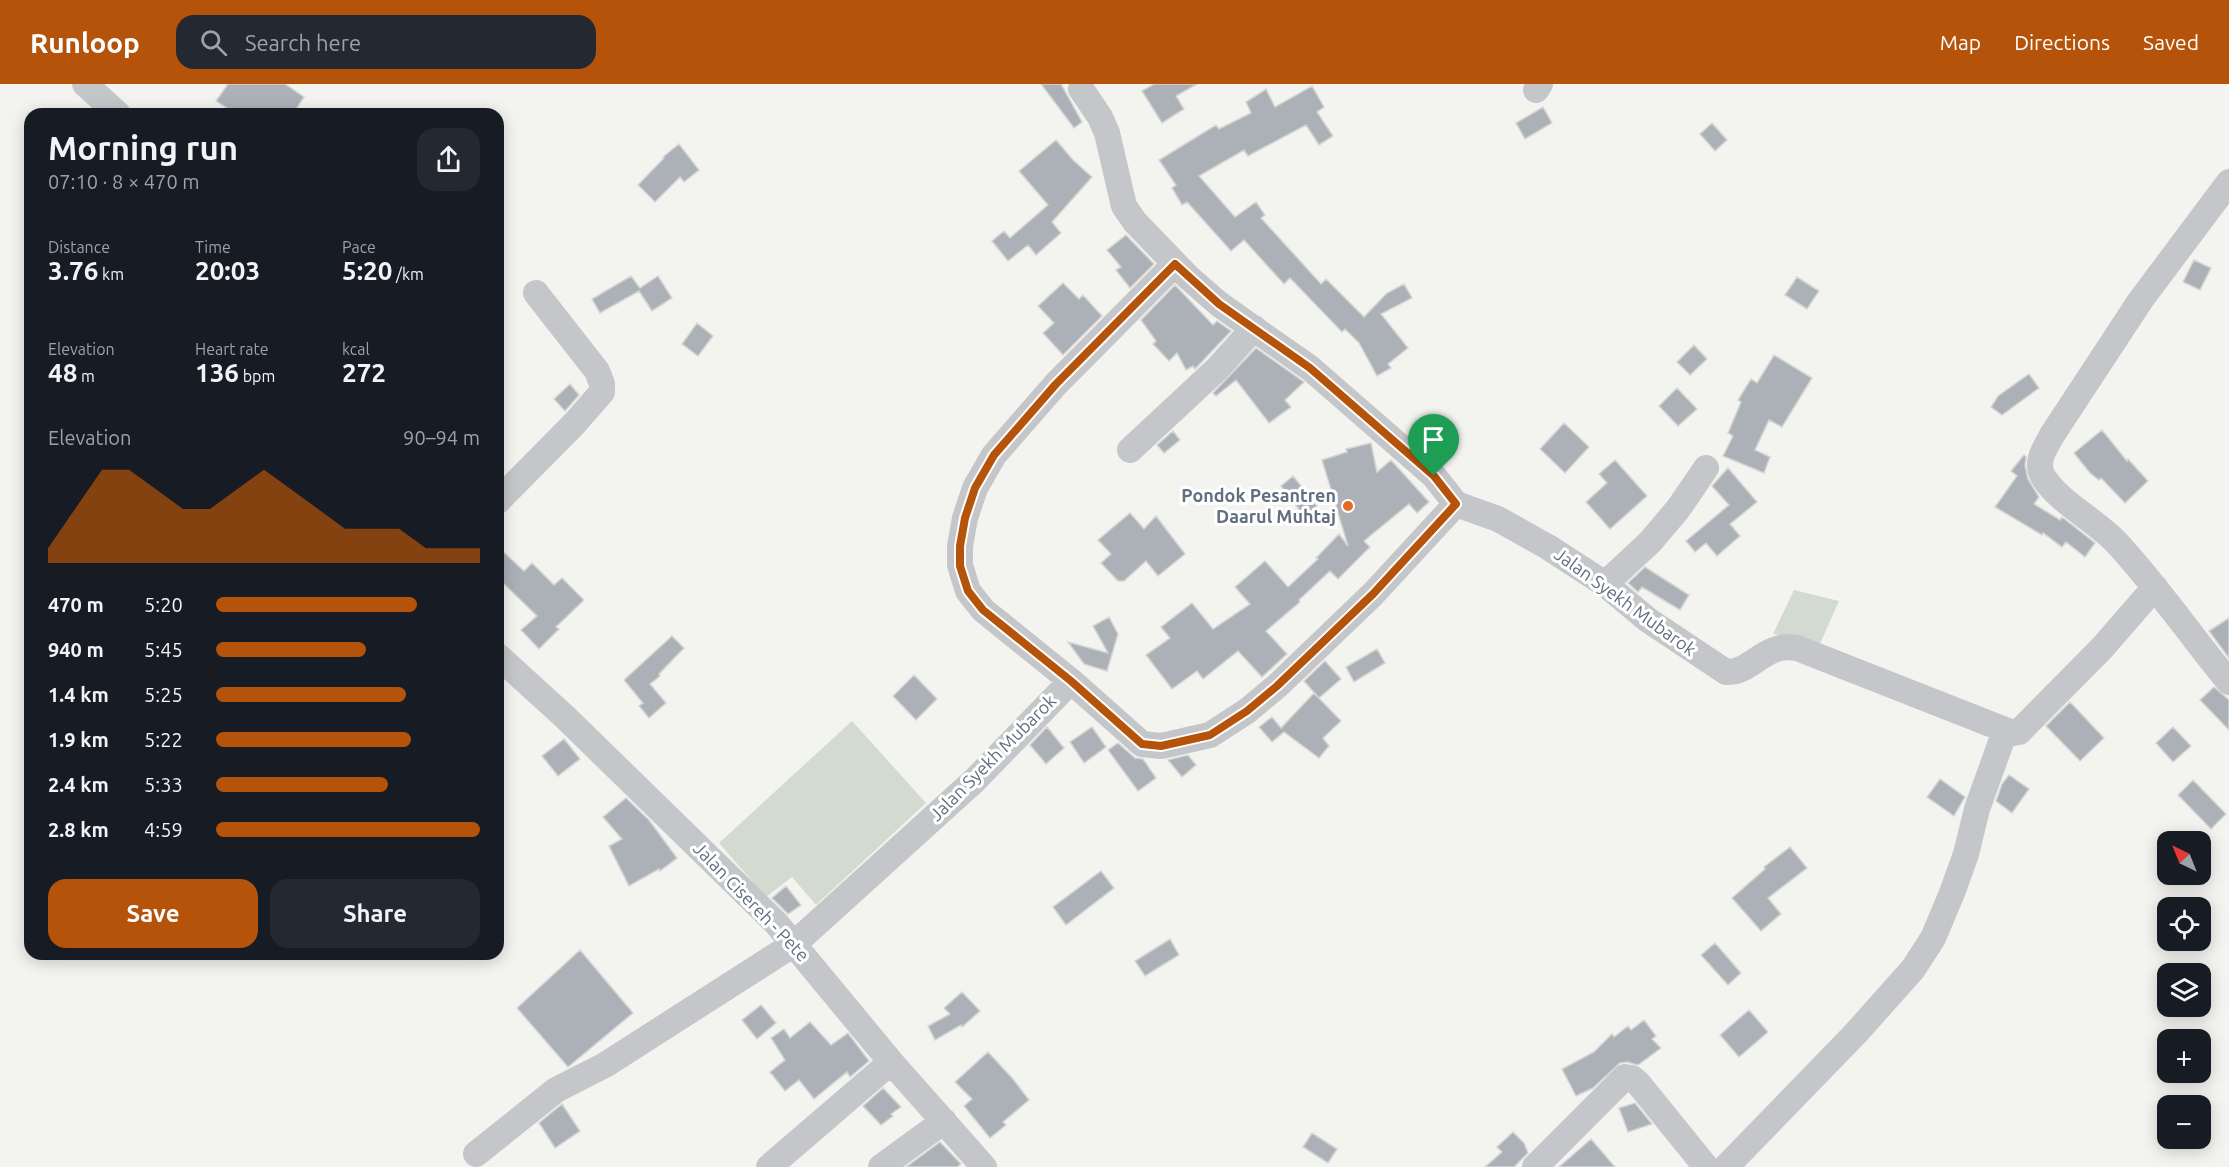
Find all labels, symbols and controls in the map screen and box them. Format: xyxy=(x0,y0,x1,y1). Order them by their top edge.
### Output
search box xyxy=(176,15,596,69)
icon: search xyxy=(197,26,230,59)
text: Runloop xyxy=(30,27,140,58)
text: Search here xyxy=(245,30,361,55)
text: Map xyxy=(1940,30,1981,54)
text: Directions xyxy=(2014,30,2110,54)
text: Saved xyxy=(2143,30,2199,54)
button: share xyxy=(417,128,480,191)
text: Morning run xyxy=(48,129,238,166)
text: 07:10 · 8 × 470 m xyxy=(48,170,200,193)
text: Distance xyxy=(48,238,110,256)
text: Time xyxy=(195,238,231,256)
text: Pace xyxy=(342,238,376,256)
text: 3.76 xyxy=(48,256,98,285)
text: 20:03 xyxy=(195,256,260,285)
text: 5:20 xyxy=(342,256,392,285)
text: km xyxy=(98,265,124,283)
text: /km xyxy=(392,265,424,283)
text: Elevation xyxy=(48,340,115,358)
text: Heart rate xyxy=(195,340,269,358)
text: kcal xyxy=(342,340,370,358)
text: 48 xyxy=(48,358,77,387)
text: 136 xyxy=(195,358,239,387)
text: 272 xyxy=(342,358,386,387)
text: m xyxy=(77,367,95,385)
text: bpm xyxy=(239,367,275,385)
pin xyxy=(1408,414,1459,476)
icon: arrive xyxy=(1417,423,1450,456)
text: Elevation xyxy=(48,426,131,449)
text: 90–94 m xyxy=(403,426,480,449)
place label: Pondok Pesantren Daarul Muhtaj xyxy=(1181,485,1336,526)
marker: Pondok Pesantren Daarul Muhtaj xyxy=(1341,499,1355,513)
street label: Jalan Syekh Mubarok xyxy=(1551,543,1700,659)
text: 470 m xyxy=(48,593,104,616)
text: 5:20 xyxy=(144,593,183,616)
text: 940 m xyxy=(48,638,104,661)
text: 5:45 xyxy=(144,638,183,661)
text: 1.4 km xyxy=(48,683,109,706)
text: 5:25 xyxy=(144,683,183,706)
street label: Jalan Syekh Mubarok xyxy=(925,690,1059,824)
text: 1.9 km xyxy=(48,728,109,751)
text: 5:22 xyxy=(144,728,183,751)
text: 2.4 km xyxy=(48,773,109,796)
text: 5:33 xyxy=(144,773,183,796)
text: 2.8 km xyxy=(48,818,109,841)
text: 4:59 xyxy=(144,818,183,841)
north arrow xyxy=(2157,831,2211,885)
map controls xyxy=(2157,831,2211,1149)
street label: Jalan Cisereh - Pete xyxy=(690,838,814,965)
button: Save xyxy=(48,879,258,948)
button: Share xyxy=(270,879,480,948)
button: locate xyxy=(2157,897,2211,951)
button: layers xyxy=(2157,963,2211,1017)
button: + xyxy=(2157,1029,2211,1083)
button: − xyxy=(2157,1095,2211,1149)

